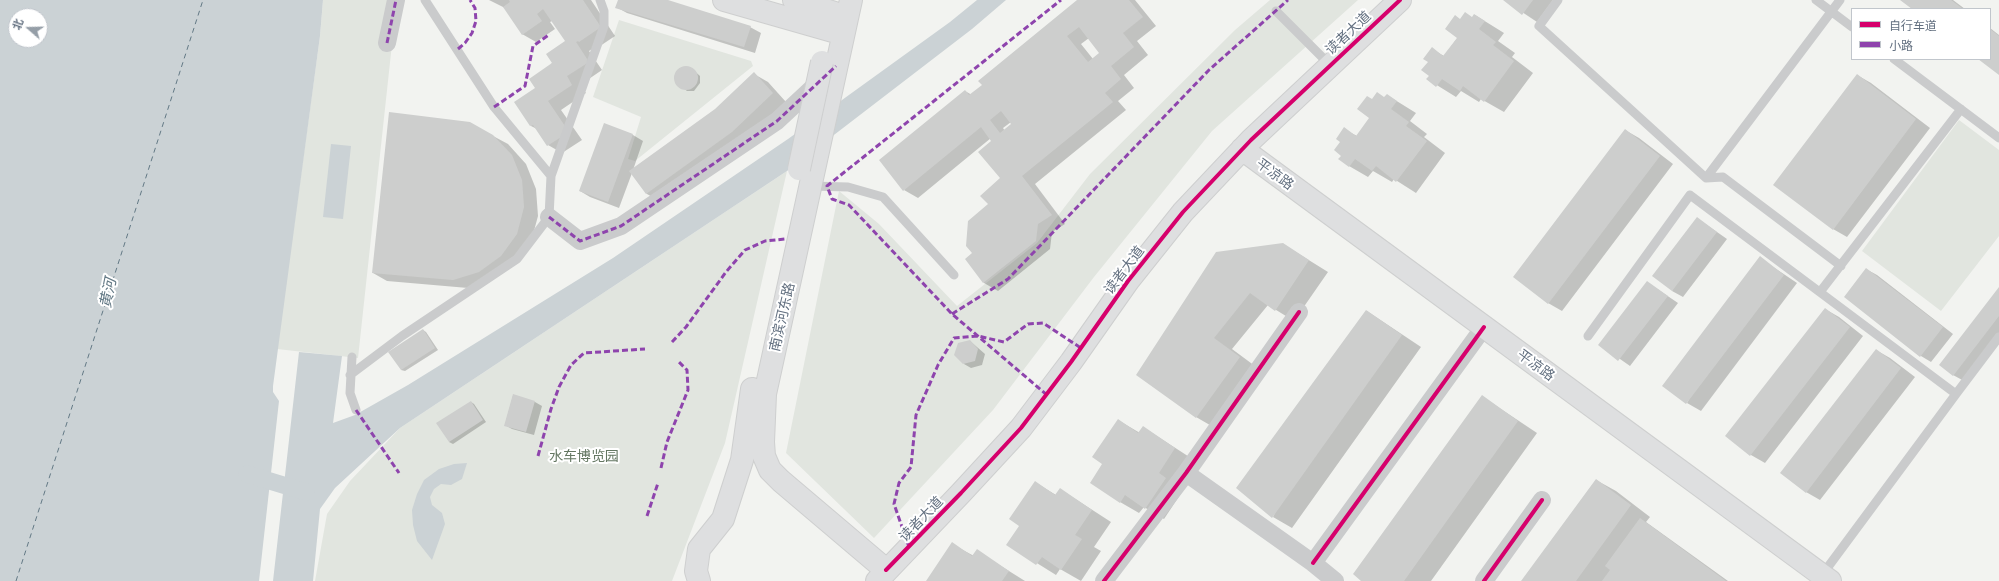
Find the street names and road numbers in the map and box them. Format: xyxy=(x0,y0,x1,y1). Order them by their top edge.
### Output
street label: 读者大道 xyxy=(1322,8,1374,58)
street label: 平凉路 xyxy=(1253,155,1297,193)
street label: 读者大道 xyxy=(1100,243,1148,297)
street label: 南滨河东路 xyxy=(766,281,798,353)
street label: 平凉路 xyxy=(1514,346,1558,384)
street label: 读者大道 xyxy=(896,493,946,545)

